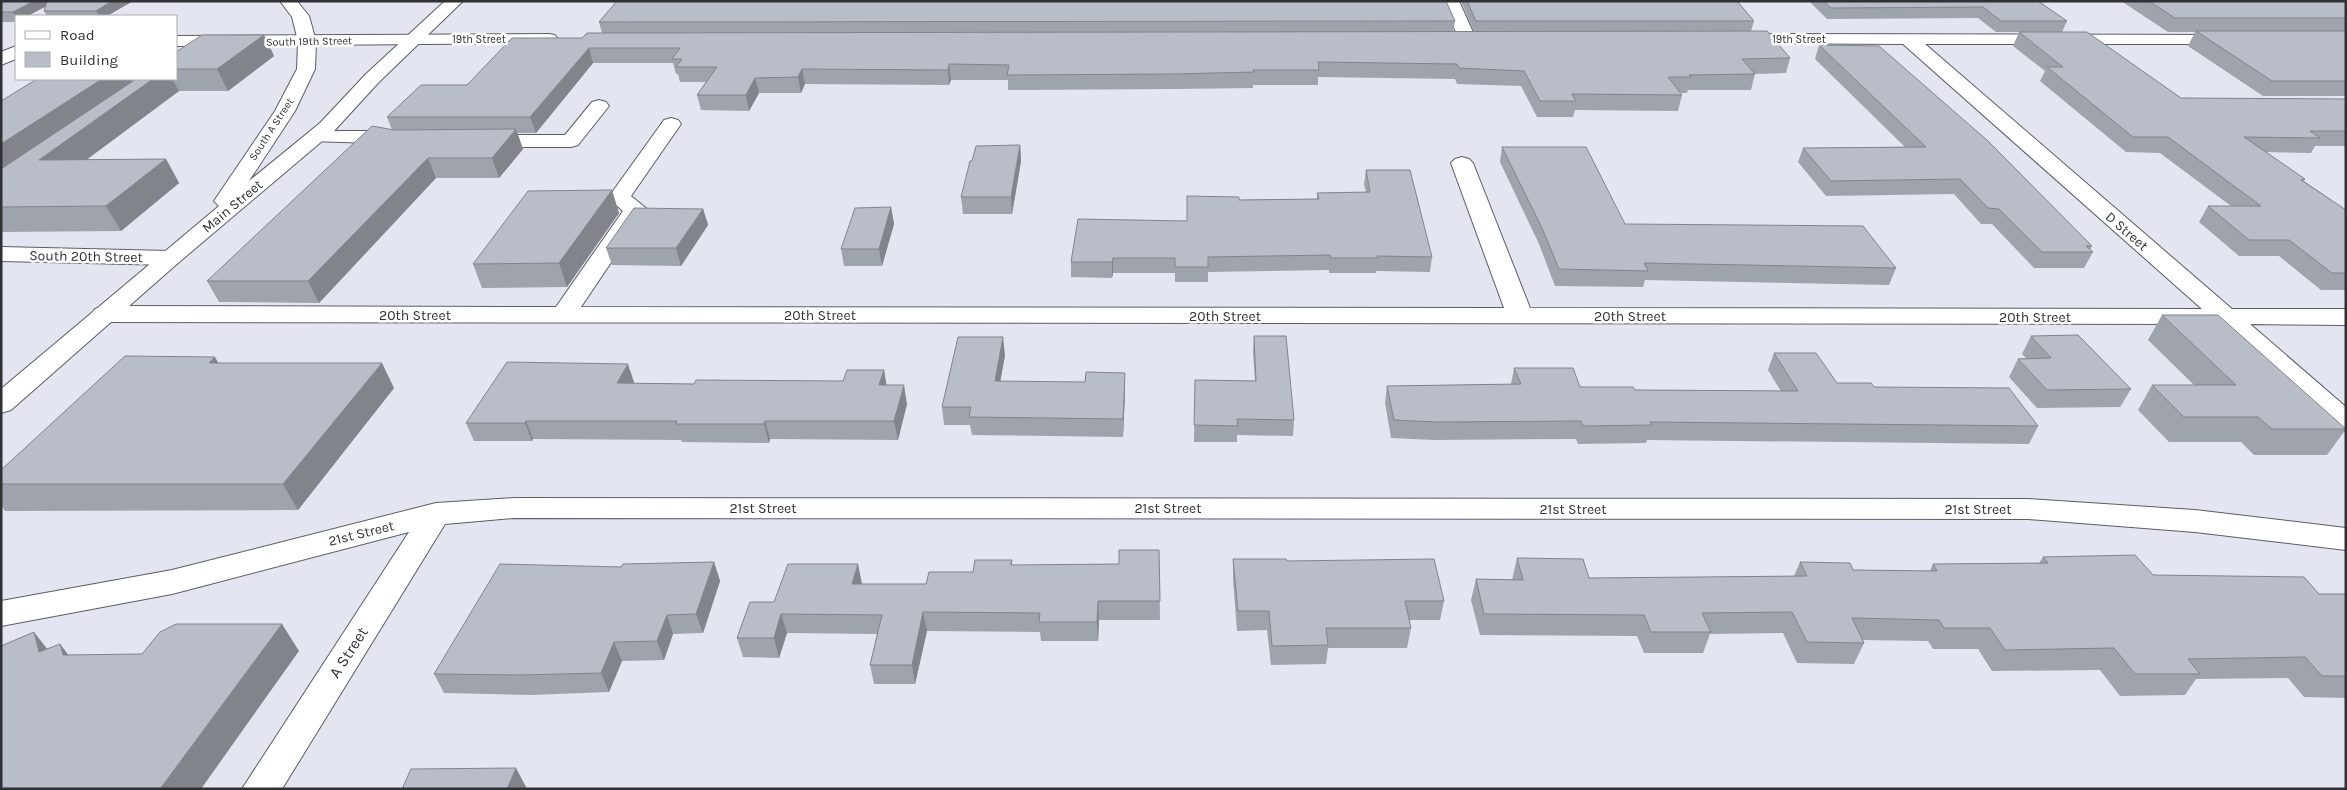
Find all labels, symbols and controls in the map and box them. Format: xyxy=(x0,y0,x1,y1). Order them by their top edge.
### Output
legend xyxy=(15,15,178,80)
text: Road xyxy=(60,26,95,44)
street label: 19th Street xyxy=(452,33,506,46)
street label: 19th Street xyxy=(1772,33,1826,46)
street label: South 19th Street xyxy=(266,34,352,49)
text: Building xyxy=(60,51,118,69)
street label: South A Street xyxy=(246,96,296,163)
street label: Main Street xyxy=(199,176,266,237)
street label: D Street xyxy=(2102,208,2151,255)
street label: South 20th Street xyxy=(29,247,143,266)
street label: 20th Street xyxy=(379,307,451,324)
street label: 20th Street xyxy=(784,307,856,324)
street label: 20th Street xyxy=(1189,308,1261,325)
street label: 20th Street xyxy=(1594,308,1666,325)
street label: 20th Street xyxy=(1999,309,2071,326)
street label: 21st Street xyxy=(729,500,797,517)
street label: 21st Street xyxy=(1134,500,1202,517)
street label: 21st Street xyxy=(1539,501,1607,518)
street label: 21st Street xyxy=(1944,501,2012,518)
street label: 21st Street xyxy=(326,517,396,550)
street label: A Street xyxy=(325,623,372,681)

